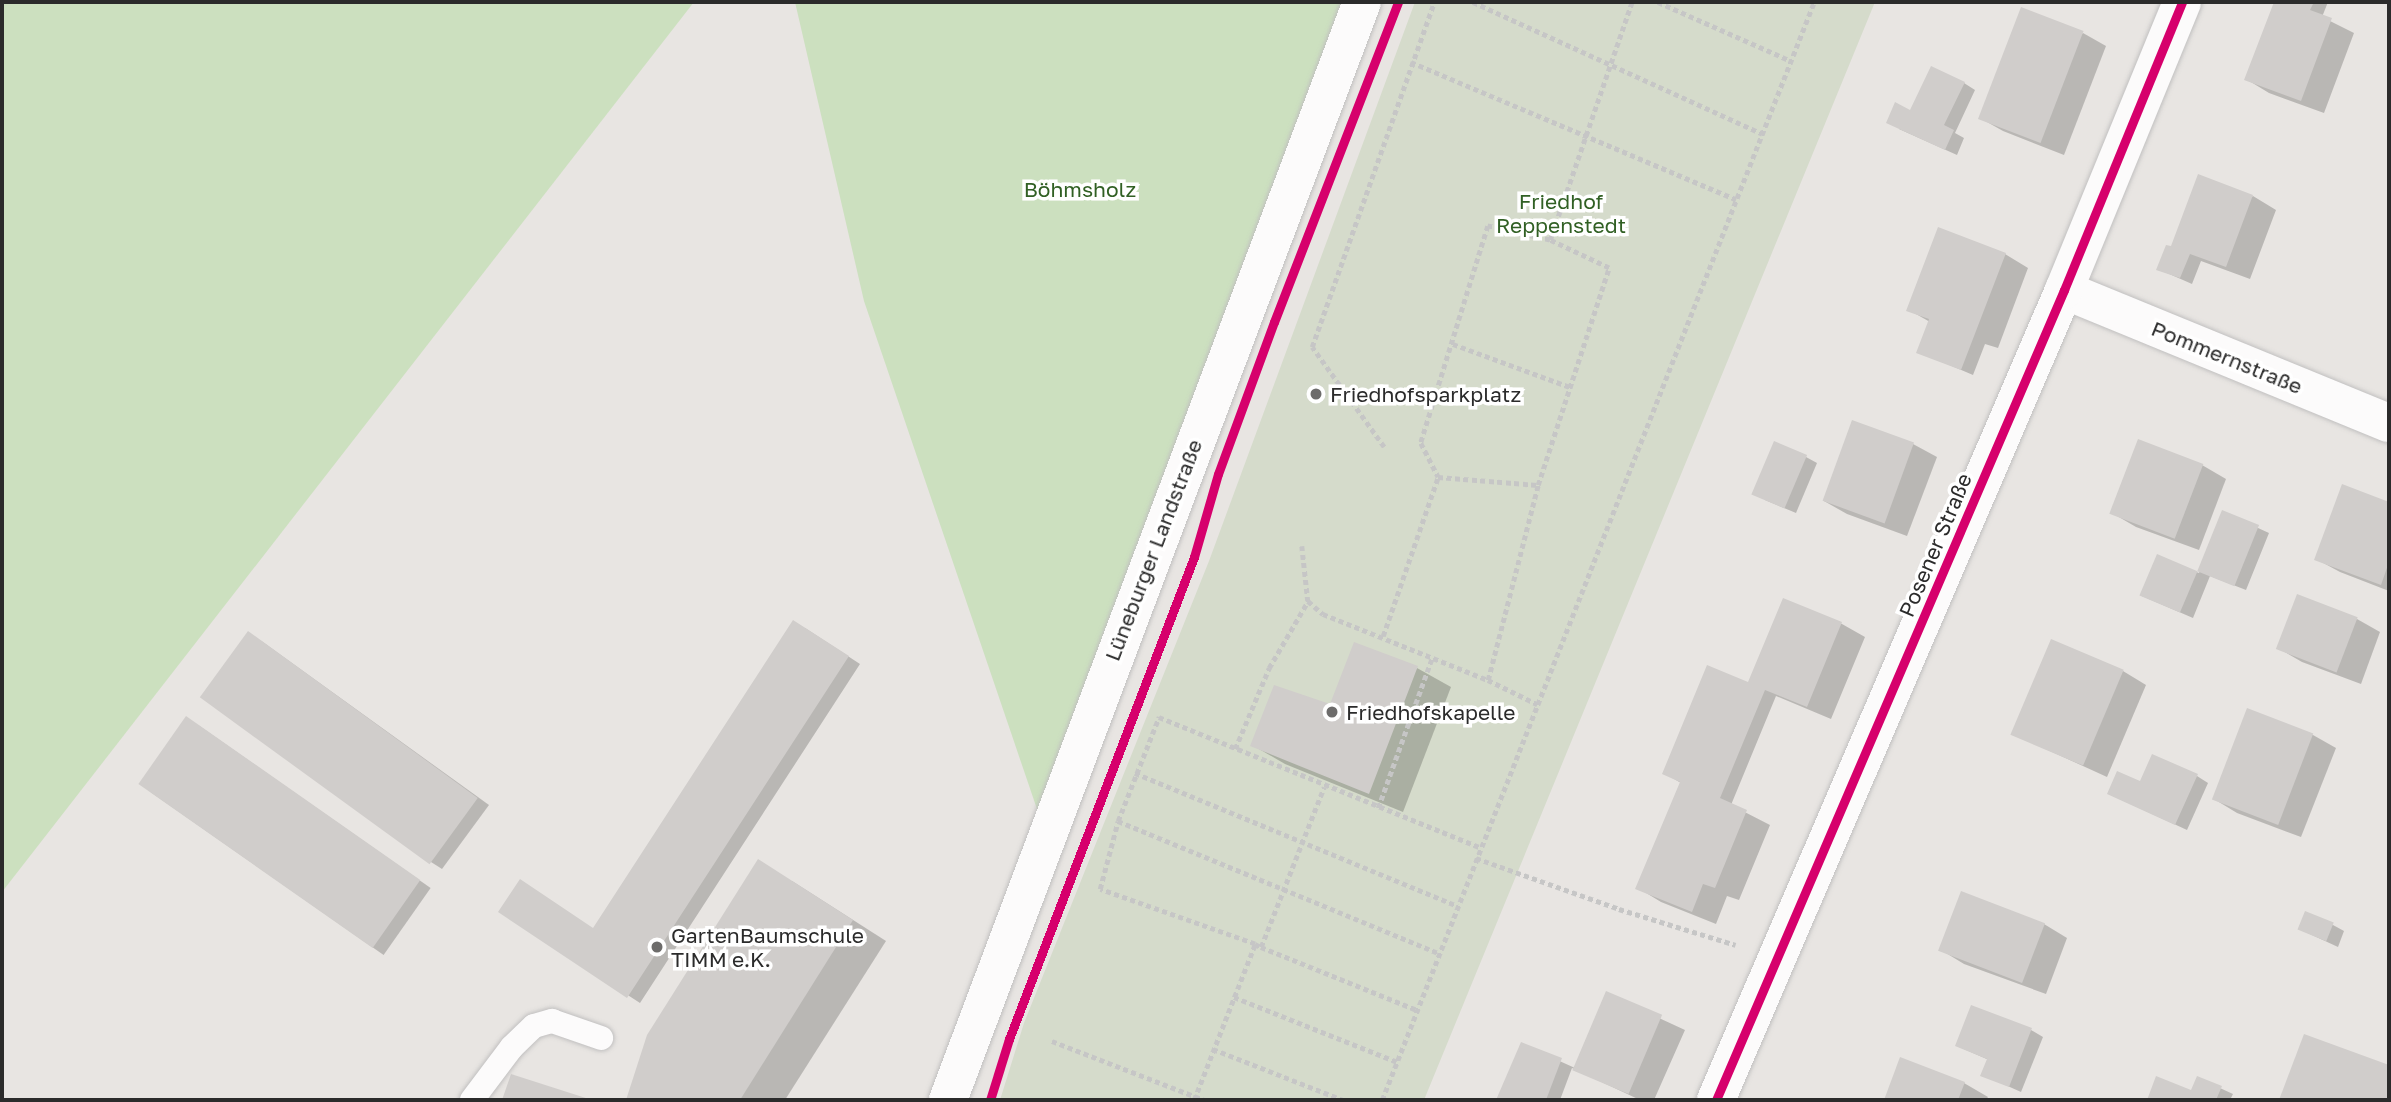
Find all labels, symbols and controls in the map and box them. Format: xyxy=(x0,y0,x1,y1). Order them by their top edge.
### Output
park label: Böhmsholz xyxy=(1024,176,1136,202)
park label: Friedhof Reppenstedt xyxy=(1496,188,1626,238)
street label: Pommernstraße xyxy=(2148,315,2306,399)
place label: Friedhofsparkplatz xyxy=(1330,381,1521,407)
marker: Friedhofsparkplatz xyxy=(1308,386,1324,402)
street label: Lüneburger Landstraße xyxy=(1099,436,1207,664)
street label: Posener Straße xyxy=(1893,469,1977,621)
place label: Friedhofskapelle xyxy=(1346,699,1516,725)
marker: Friedhofskapelle xyxy=(1324,704,1340,720)
place label: GartenBaumschule TIMM e.K. xyxy=(671,922,864,972)
marker: GartenBaumschule TIMM e.K. xyxy=(649,939,665,955)

